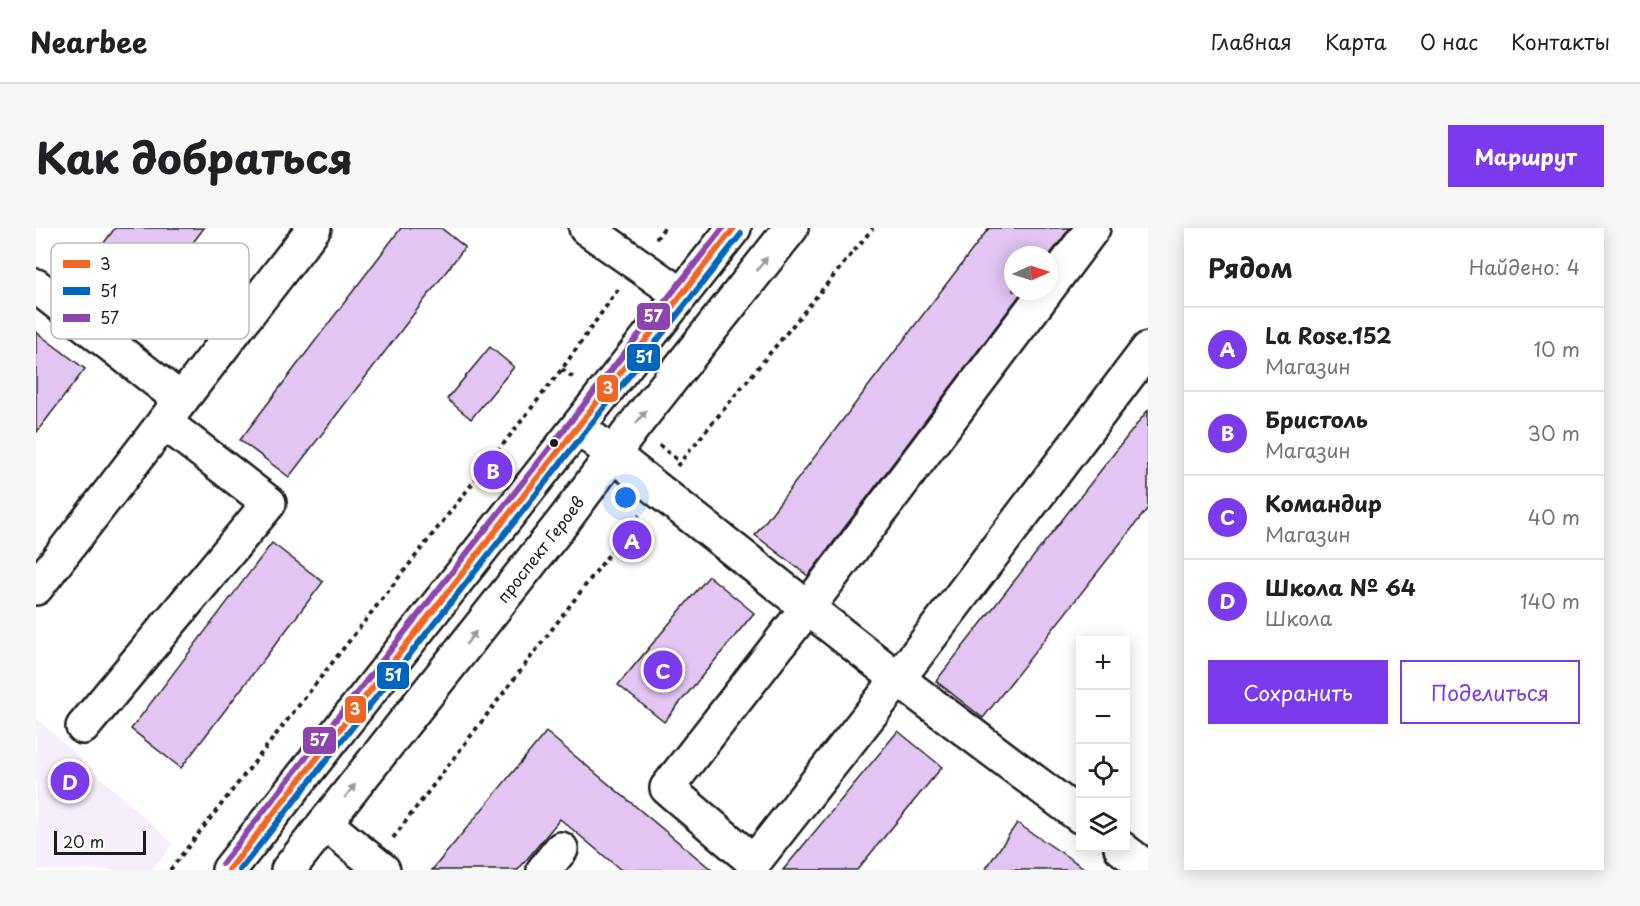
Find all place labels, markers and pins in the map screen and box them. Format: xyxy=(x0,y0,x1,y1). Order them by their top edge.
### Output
unlabelled marker xyxy=(548,437,560,449)
pin: B xyxy=(474,448,512,492)
pin: A xyxy=(612,518,652,562)
pin: C xyxy=(644,648,682,692)
pin: D xyxy=(51,758,90,804)

